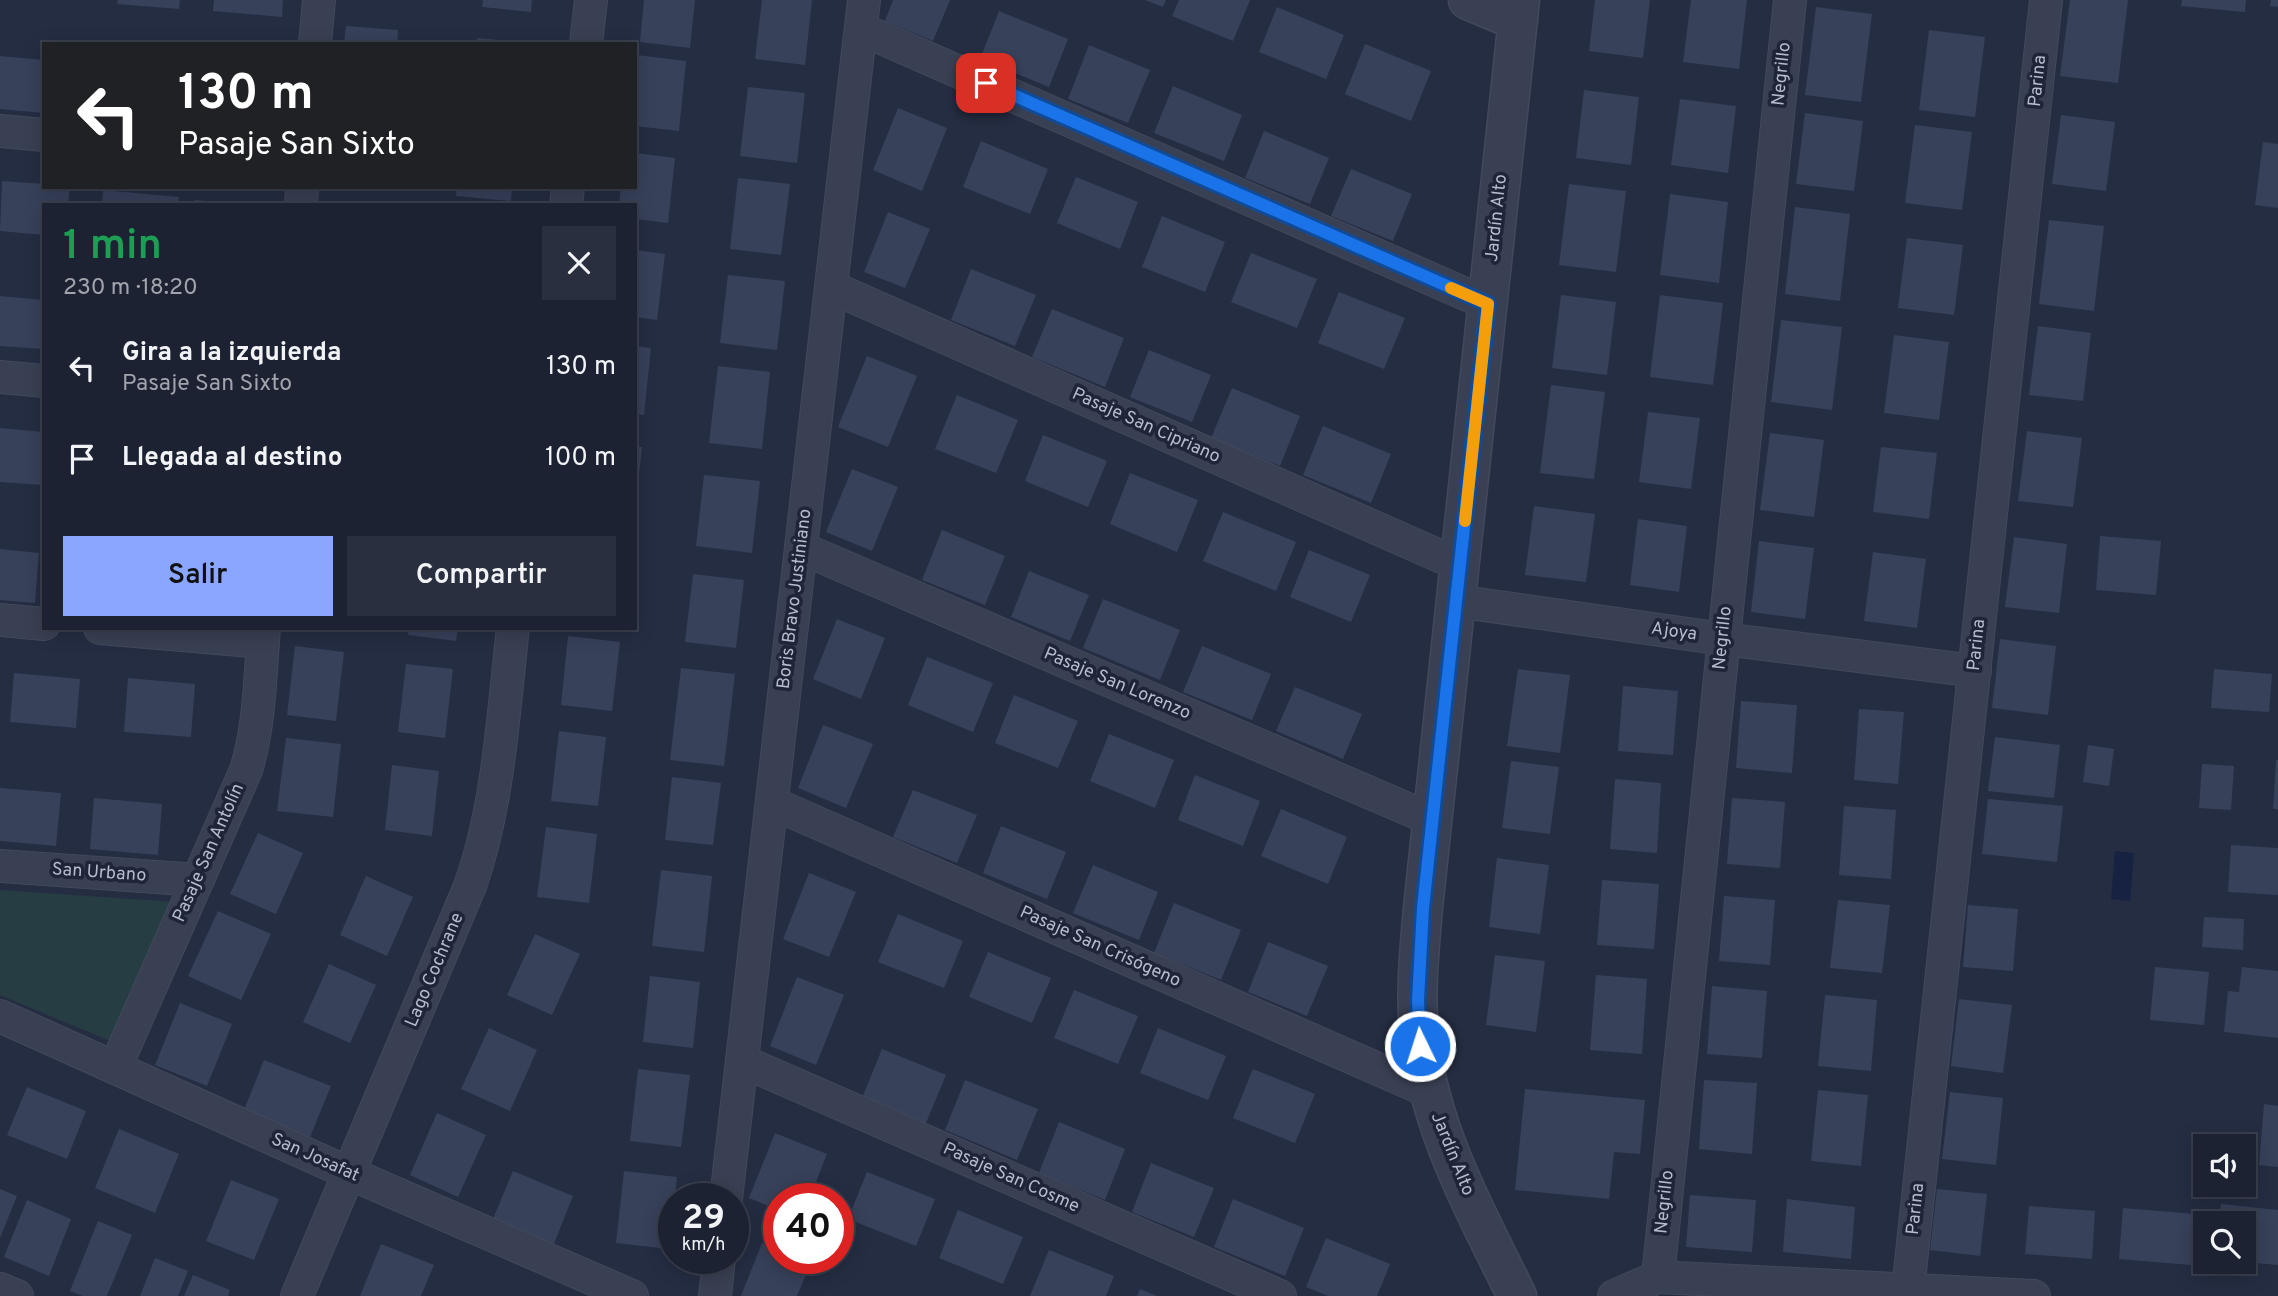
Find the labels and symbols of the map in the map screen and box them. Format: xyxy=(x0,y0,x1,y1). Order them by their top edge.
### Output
street label: Negrillo xyxy=(1767,41,1797,107)
pin xyxy=(956,53,1016,113)
street label: Parina xyxy=(2024,54,2052,108)
street label: Jardín Alto xyxy=(1481,173,1513,263)
street label: Pasaje San Cipriano xyxy=(1068,383,1224,469)
street label: Boris Bravo Justiniano xyxy=(773,508,817,690)
street label: Negrillo xyxy=(1708,605,1738,671)
street label: Ajoya xyxy=(1650,617,1698,647)
street label: Parina xyxy=(1963,618,1991,672)
street label: Pasaje San Lorenzo xyxy=(1040,643,1194,725)
street label: Pasaje San Antolín xyxy=(168,780,250,926)
street label: San Urbano xyxy=(51,858,147,888)
street label: Pasaje San Crisógeno xyxy=(1016,901,1184,993)
street label: Lago Cochrane xyxy=(401,909,469,1031)
position arrow xyxy=(1383,1009,1457,1083)
street label: Jardín Alto xyxy=(1425,1109,1479,1199)
street label: San Josafat xyxy=(267,1128,363,1188)
street label: Pasaje San Cosme xyxy=(939,1138,1083,1218)
street label: Negrillo xyxy=(1650,1169,1680,1235)
street label: Parina xyxy=(1902,1182,1930,1236)
speed limit sign: 40 xyxy=(763,1183,854,1274)

